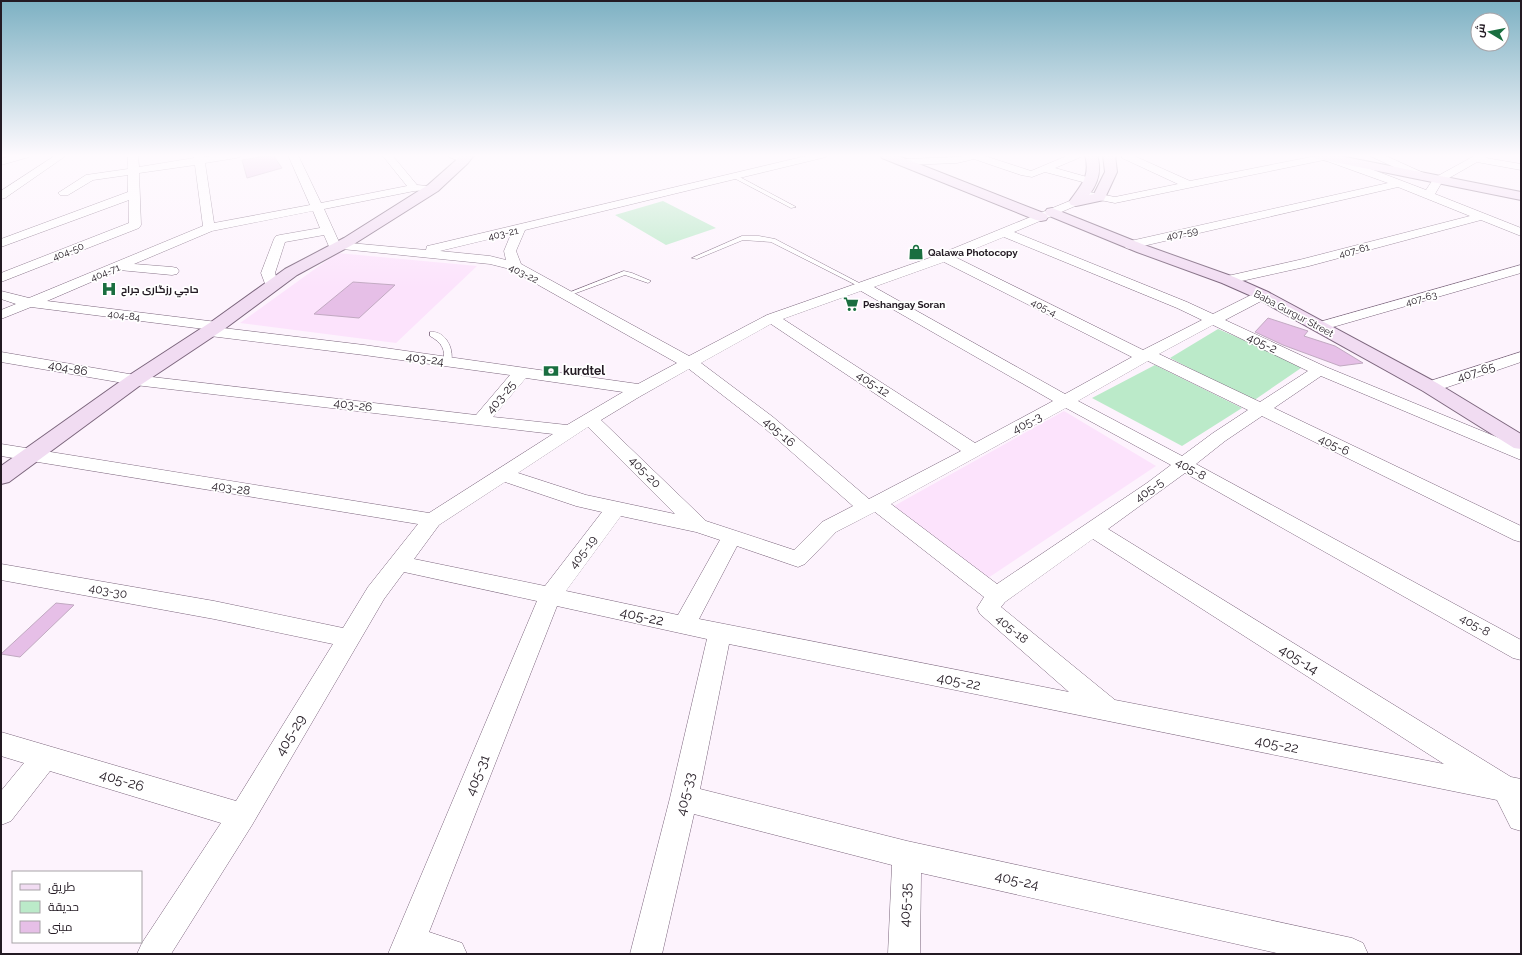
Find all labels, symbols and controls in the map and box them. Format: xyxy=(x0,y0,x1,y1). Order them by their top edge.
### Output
north arrow xyxy=(1470,12,1510,52)
text: ش xyxy=(1473,22,1488,38)
street label: 403-21 xyxy=(487,225,520,242)
street label: 407-59 xyxy=(1165,225,1199,242)
street label: 404-50 xyxy=(51,240,85,263)
street label: 407-61 xyxy=(1338,241,1371,260)
shop icon: Qalawa Photocopy xyxy=(907,243,925,261)
place label: Qalawa Photocopy xyxy=(928,247,1018,258)
street label: 404-71 xyxy=(89,261,122,283)
street label: 403-22 xyxy=(507,262,540,285)
hospital icon: حاجي رزگارى جراح xyxy=(100,280,118,298)
place label: حاجي رزگارى جراح xyxy=(121,284,199,298)
street label: Baba Gurgur Street xyxy=(1252,288,1336,339)
street label: 407-63 xyxy=(1404,289,1438,308)
supermarket icon: Peshangay Soran xyxy=(842,295,860,313)
street label: 405-4 xyxy=(1029,297,1059,319)
place label: Peshangay Soran xyxy=(863,299,945,310)
street label: 404-84 xyxy=(107,308,141,323)
street label: 405-2 xyxy=(1245,330,1279,356)
street label: 403-24 xyxy=(405,349,445,369)
street label: 404-86 xyxy=(47,358,89,378)
street label: 407-65 xyxy=(1455,359,1497,385)
bank icon: kurdtel xyxy=(542,362,560,380)
place label: kurdtel xyxy=(563,364,605,378)
street label: 405-12 xyxy=(854,368,892,400)
street label: 403-25 xyxy=(483,378,519,416)
street label: 403-26 xyxy=(333,396,373,414)
street label: 405-3 xyxy=(1010,409,1044,437)
street label: 405-16 xyxy=(760,414,798,450)
street label: 405-6 xyxy=(1316,432,1352,458)
street label: 405-20 xyxy=(626,453,664,491)
street label: 405-8 xyxy=(1173,455,1209,483)
street label: 405-5 xyxy=(1132,475,1166,505)
street label: 403-28 xyxy=(211,478,251,498)
street label: 405-19 xyxy=(566,533,600,571)
street label: 403-30 xyxy=(88,581,128,601)
street label: 405-22 xyxy=(619,604,665,628)
street label: 405-8 xyxy=(1457,611,1493,639)
street label: 405-18 xyxy=(993,612,1031,646)
street label: 405-14 xyxy=(1276,641,1322,677)
street label: 405-22 xyxy=(936,669,982,693)
street label: 405-29 xyxy=(272,712,308,758)
street label: 405-22 xyxy=(1254,732,1300,756)
street label: 405-31 xyxy=(462,752,492,798)
street label: 405-26 xyxy=(98,766,146,794)
street label: 405-33 xyxy=(672,771,698,817)
street label: 405-24 xyxy=(994,868,1041,893)
legend xyxy=(12,871,142,943)
text: طريق xyxy=(48,880,76,894)
street label: 405-35 xyxy=(896,882,914,927)
text: حديقة xyxy=(48,900,79,914)
text: مبنى xyxy=(48,920,73,934)

